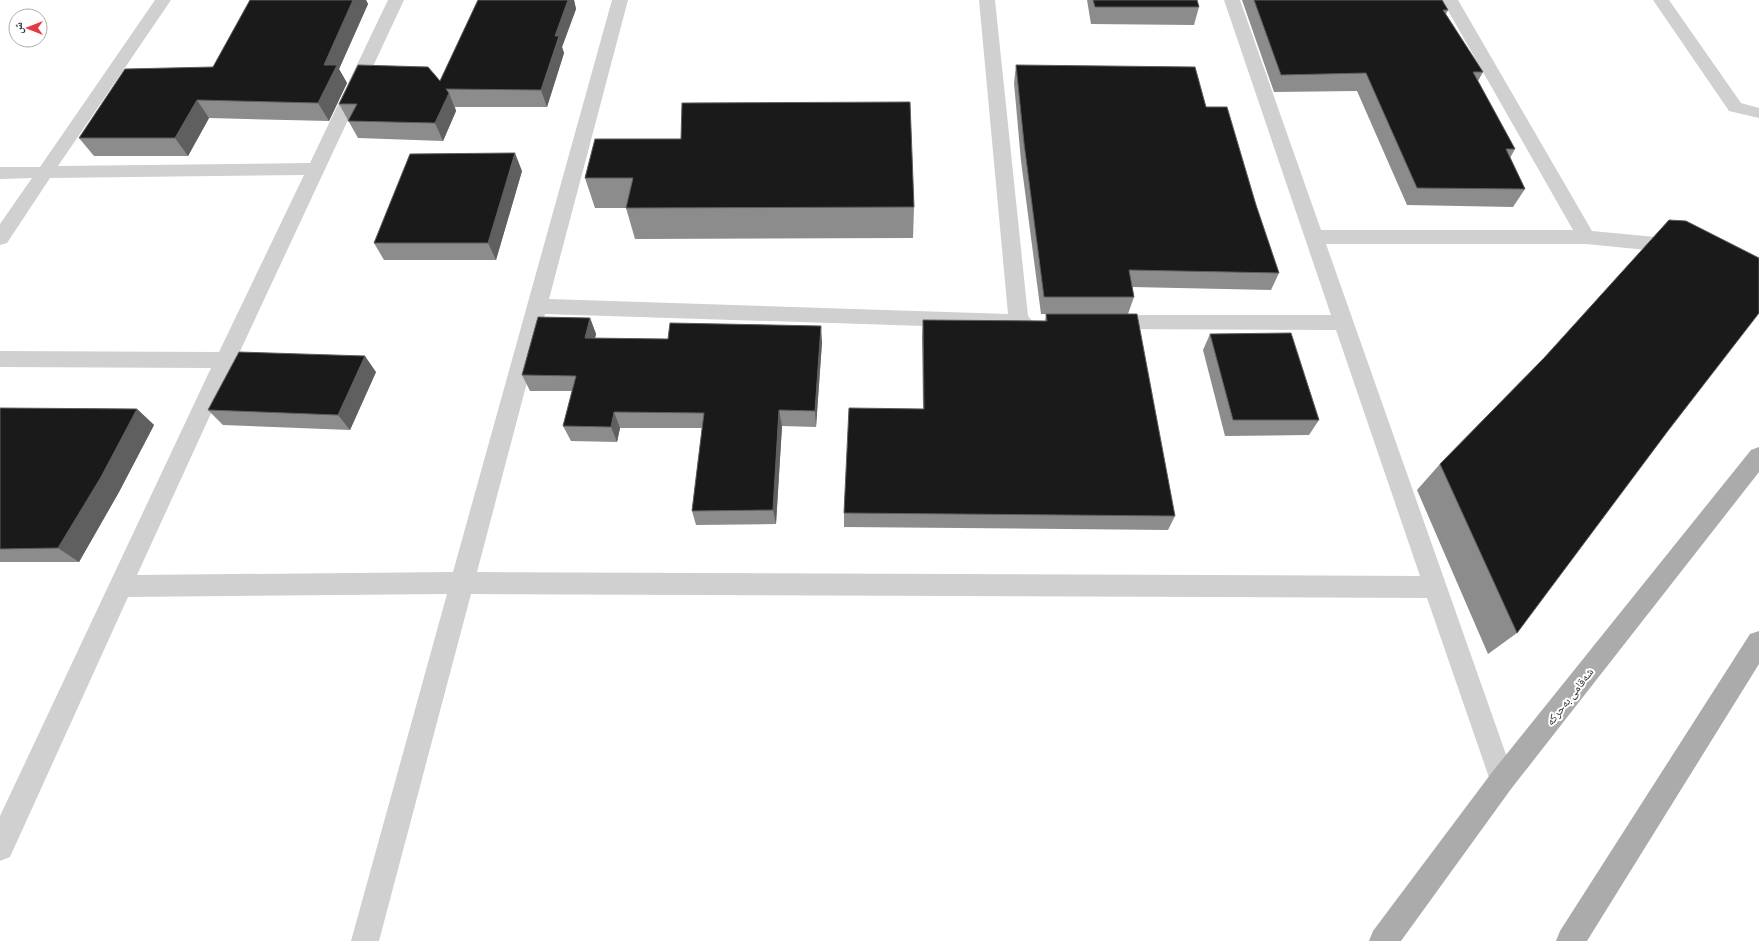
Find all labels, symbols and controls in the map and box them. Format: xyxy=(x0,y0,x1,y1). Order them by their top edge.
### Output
north arrow xyxy=(8,8,48,48)
text: ش xyxy=(11,22,26,34)
street label: شەقامی بەحرکە xyxy=(1542,664,1597,728)

